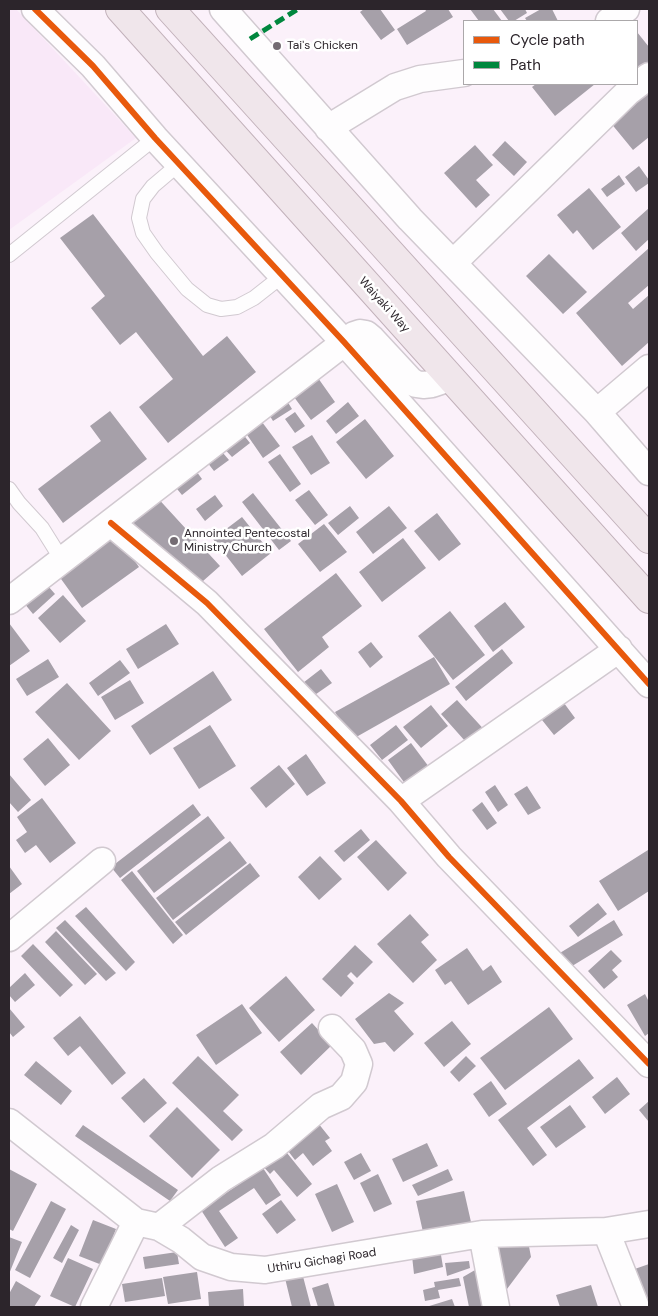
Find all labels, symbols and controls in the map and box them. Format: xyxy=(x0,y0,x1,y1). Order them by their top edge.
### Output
legend xyxy=(463,20,638,85)
text: Cycle path xyxy=(510,30,585,50)
place label: Tai's Chicken xyxy=(287,39,358,53)
marker: Tai's Chicken xyxy=(271,40,283,52)
text: Path xyxy=(510,55,541,75)
street label: Waiyaki Way xyxy=(355,274,413,336)
place label: Annointed Pentecostal Ministry Church xyxy=(184,527,310,555)
marker: Annointed Pentecostal Ministry Church xyxy=(168,535,180,547)
street label: Uthiru Gichagi Road xyxy=(267,1245,377,1277)

